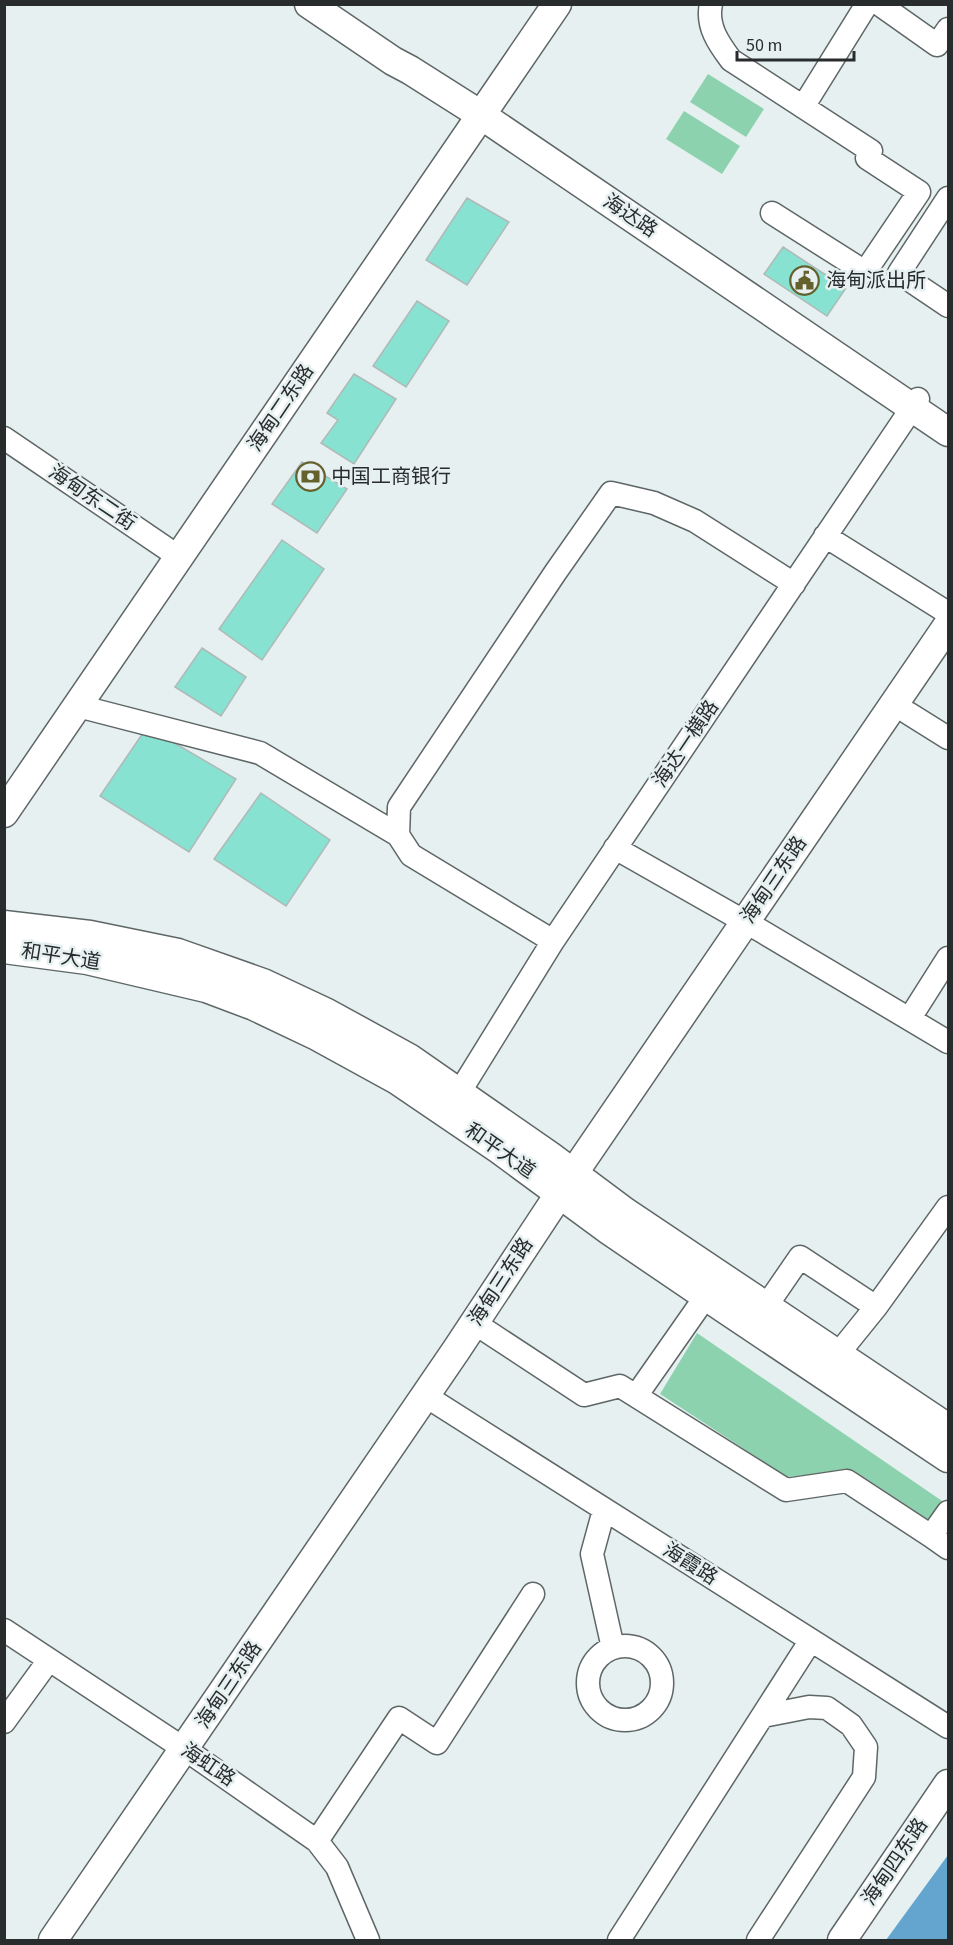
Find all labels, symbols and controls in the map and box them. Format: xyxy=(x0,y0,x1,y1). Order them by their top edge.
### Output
scale bar xyxy=(737,24,854,62)
text: 50 m xyxy=(746,33,782,58)
street label: 海达路 xyxy=(597,188,663,244)
public building icon: 海甸派出所 xyxy=(789,265,821,297)
place label: 海甸派出所 xyxy=(826,267,926,295)
street label: 海甸二东路 xyxy=(241,359,321,457)
street label: 海甸东二街 xyxy=(43,458,141,538)
bank icon: 中国工商银行 xyxy=(294,461,326,493)
place label: 中国工商银行 xyxy=(331,463,451,491)
street label: 海达一横路 xyxy=(646,695,726,793)
street label: 海甸三东路 xyxy=(734,831,814,929)
street label: 和平大道 xyxy=(19,937,103,977)
street label: 和平大道 xyxy=(459,1117,541,1185)
street label: 海甸三东路 xyxy=(462,1232,540,1332)
street label: 海霞路 xyxy=(657,1536,723,1592)
street label: 海甸三东路 xyxy=(189,1636,269,1734)
street label: 海虹路 xyxy=(175,1737,241,1793)
street label: 海甸四东路 xyxy=(855,1813,935,1911)

